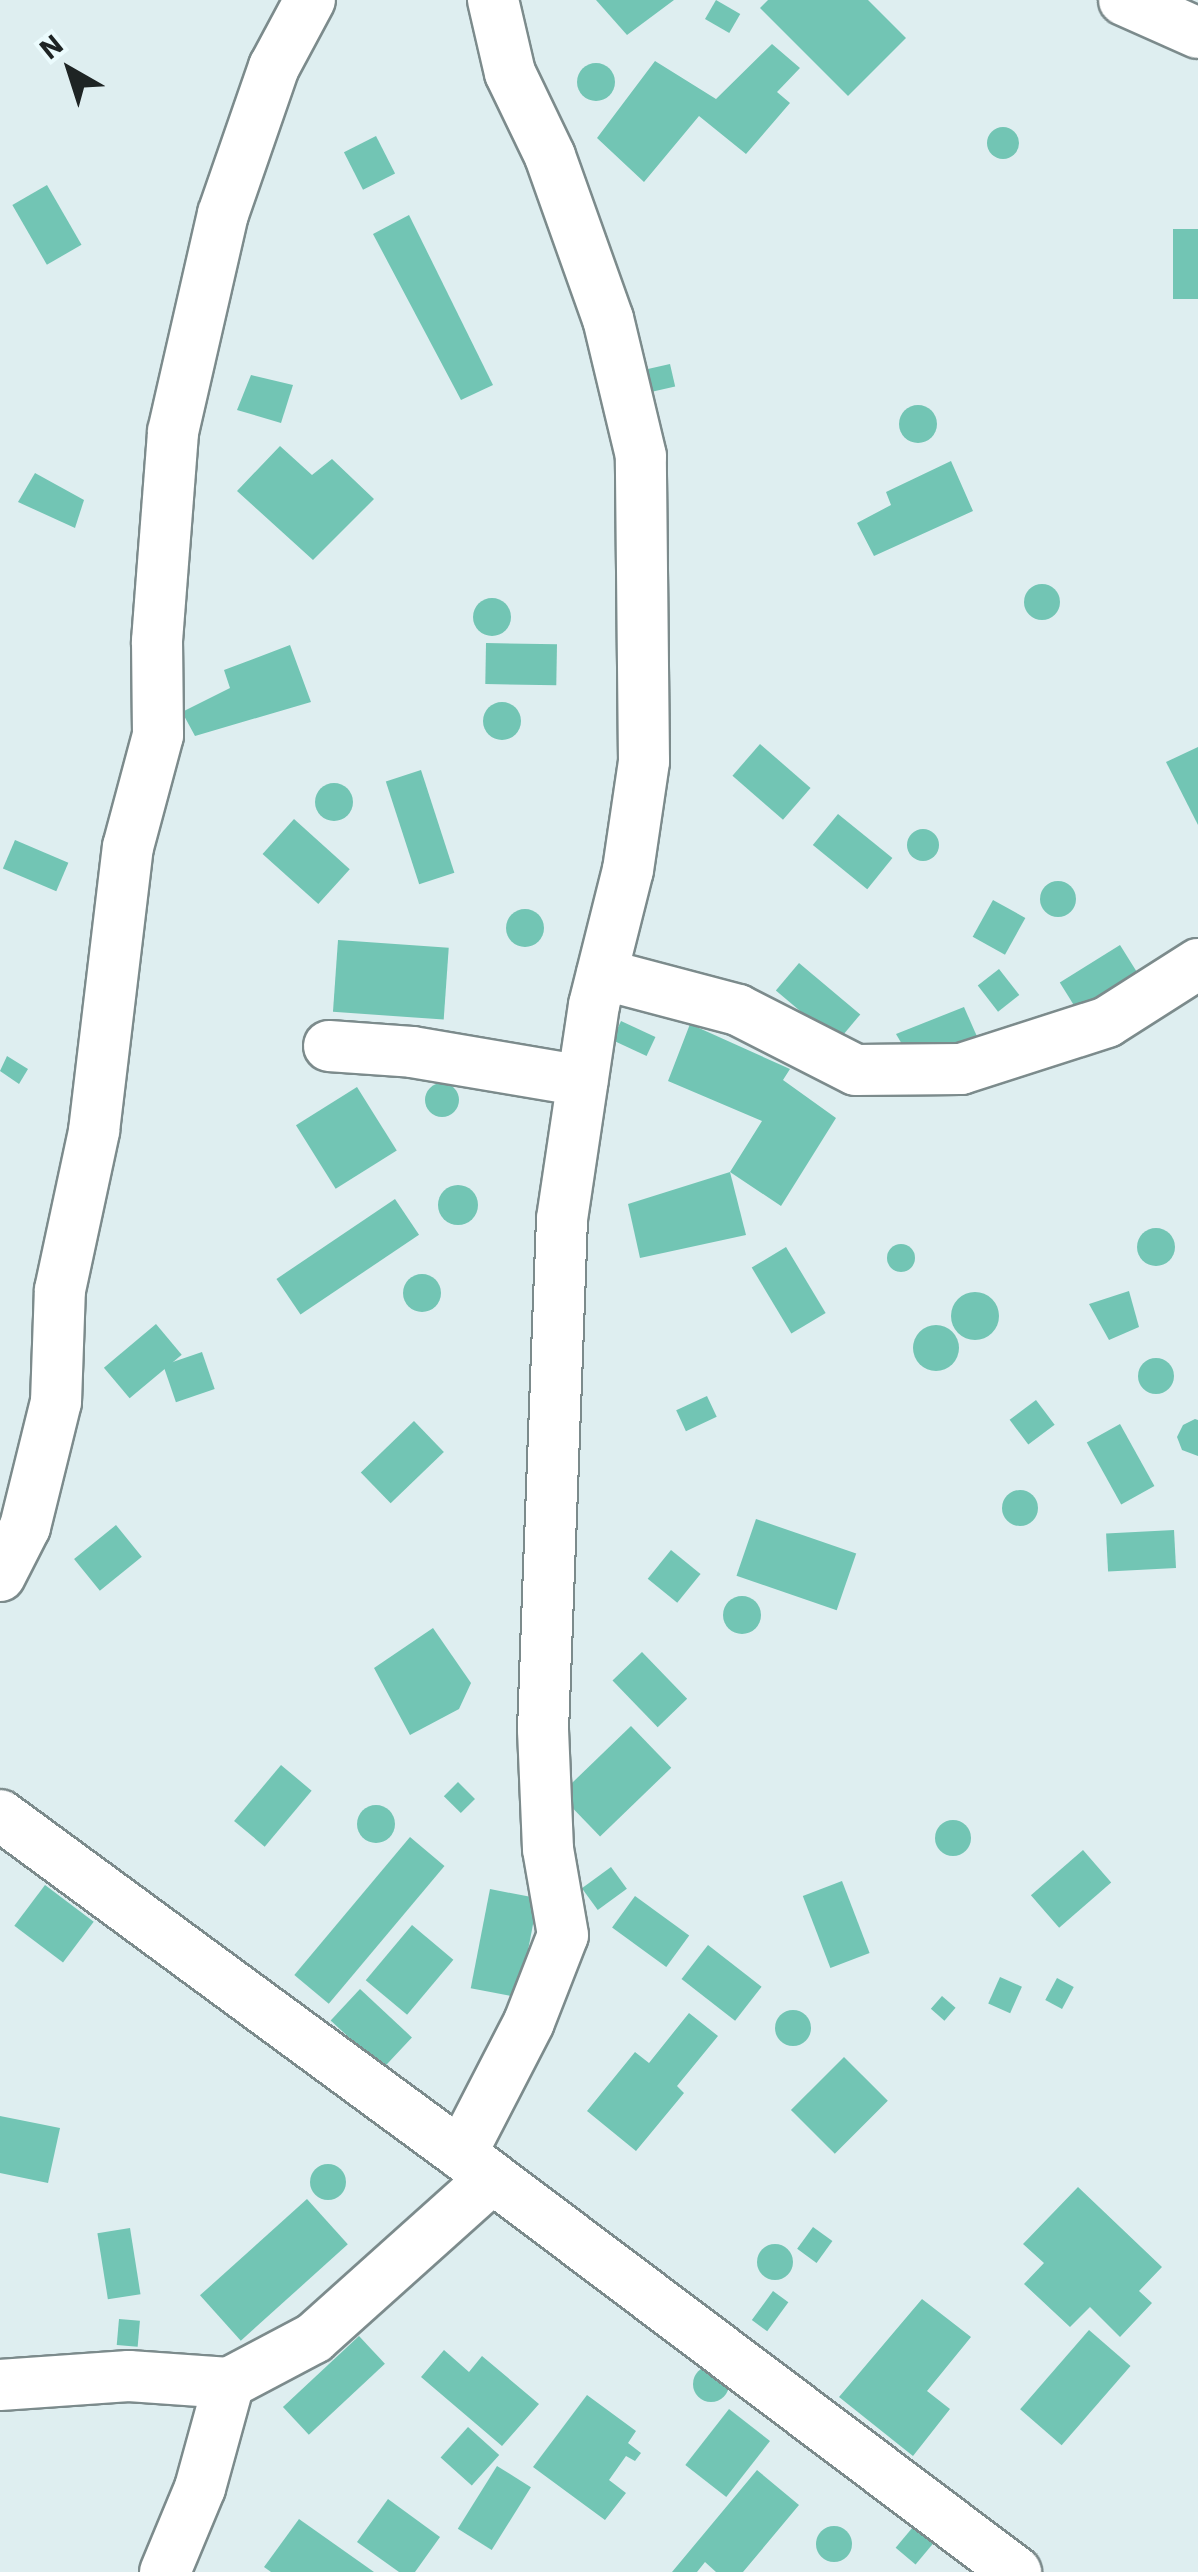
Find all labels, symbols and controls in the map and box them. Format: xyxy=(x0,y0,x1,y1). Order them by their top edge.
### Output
north arrow xyxy=(20,20,120,120)
text: N xyxy=(31,26,70,67)

